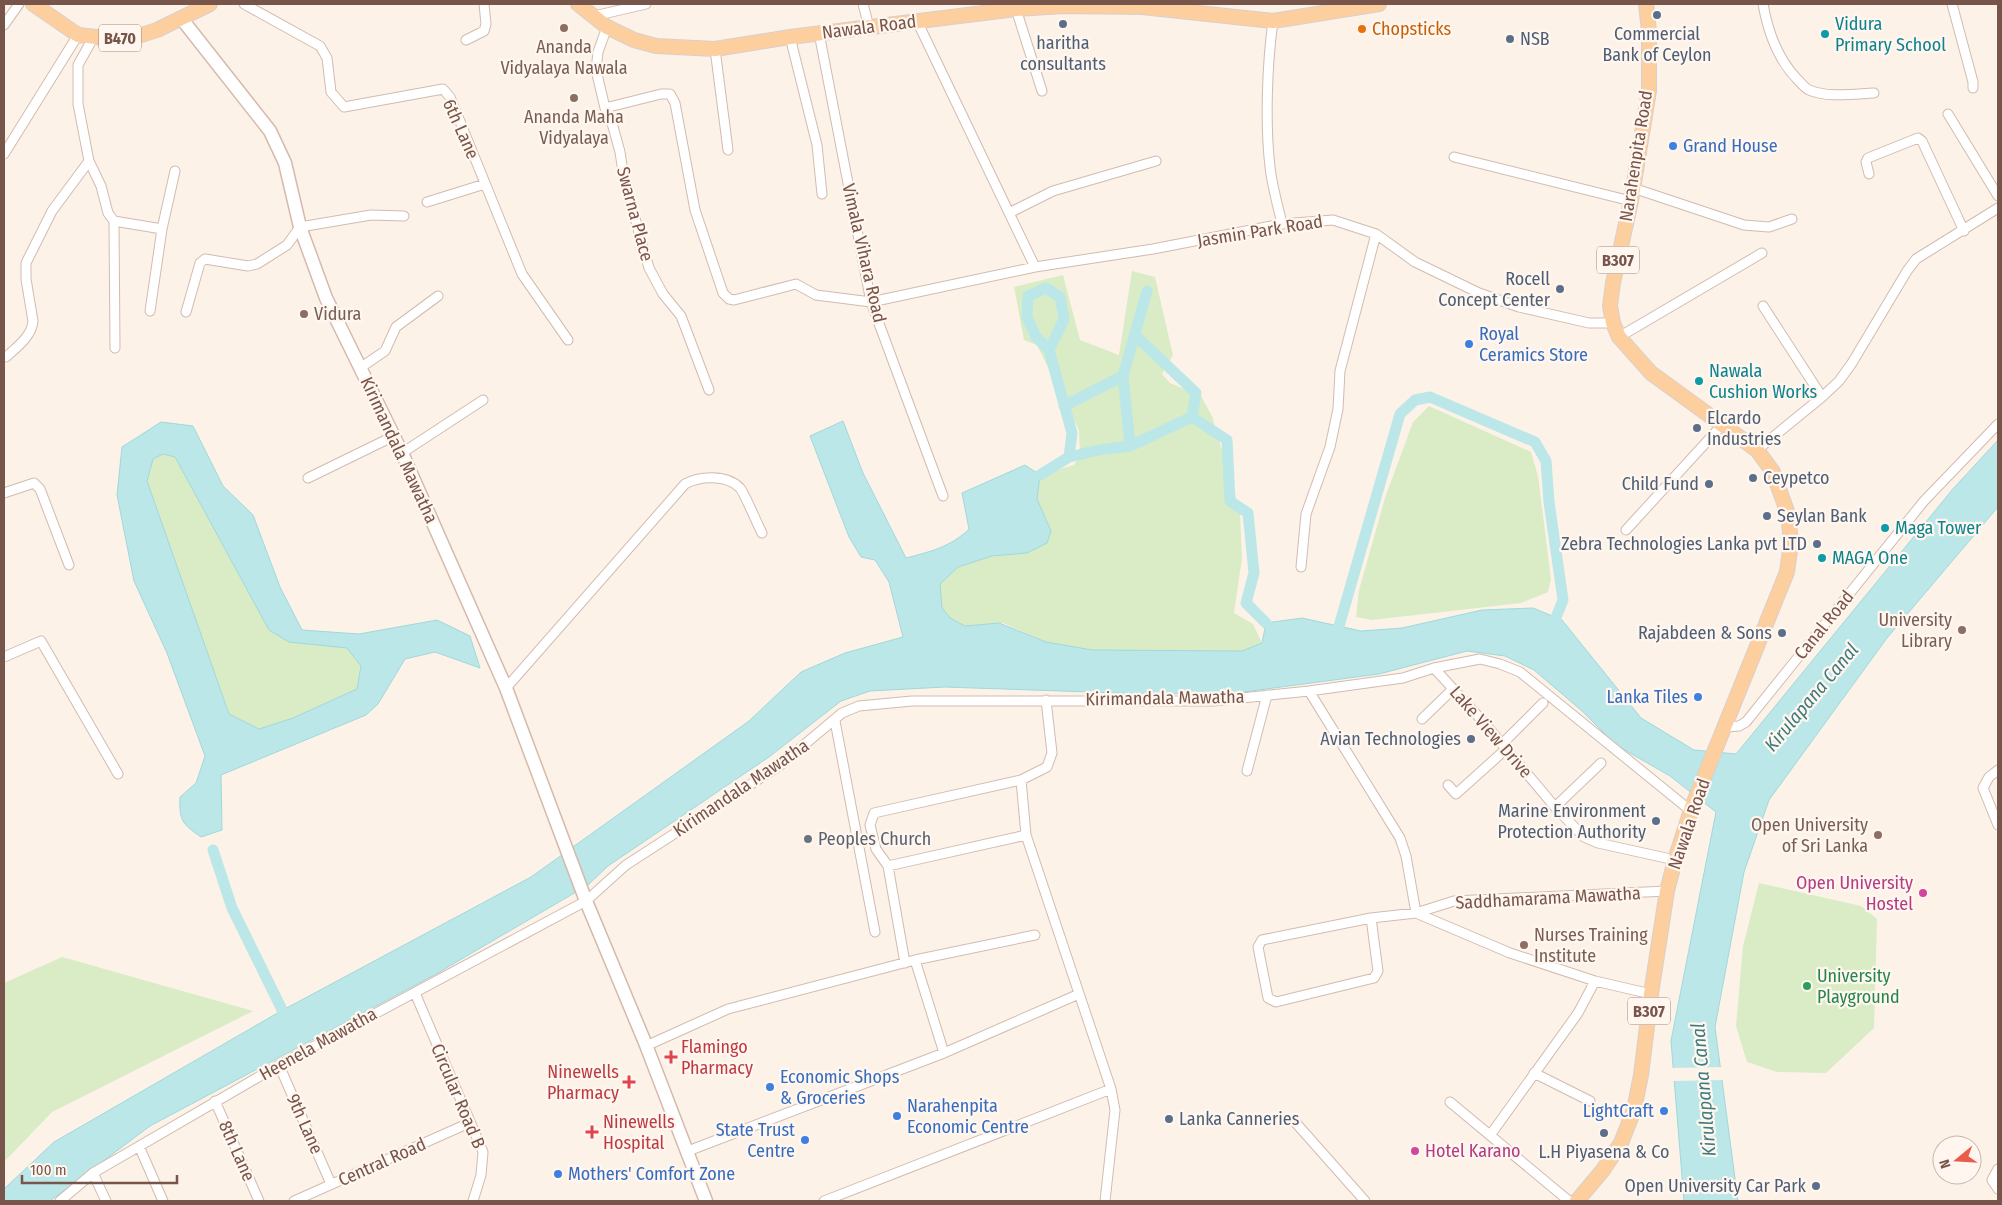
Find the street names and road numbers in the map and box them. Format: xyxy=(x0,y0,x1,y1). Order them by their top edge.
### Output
street label: Nawala Road xyxy=(821,10,917,44)
road number: B470 xyxy=(99,24,141,52)
street label: Narahenpita Road xyxy=(1615,89,1657,223)
street label: 6th Lane xyxy=(438,95,484,163)
street label: Swarna Place xyxy=(612,164,658,264)
street label: Vimala Vihara Road xyxy=(837,181,891,325)
street label: Jasmin Park Road xyxy=(1196,210,1324,252)
road number: B307 xyxy=(1597,246,1639,274)
street label: Kirimandala Mawatha xyxy=(355,373,443,527)
street label: Canal Road xyxy=(1790,586,1858,664)
street label: Lake View Drive xyxy=(1445,681,1537,783)
street label: Kirimandala Mawatha xyxy=(1085,686,1245,710)
street label: Kirimandala Mawatha xyxy=(669,734,813,842)
street label: Nawala Road xyxy=(1663,776,1715,872)
street label: Saddhamarama Mawatha xyxy=(1455,882,1641,914)
road number: B307 xyxy=(1628,998,1670,1024)
street label: Heenela Mawatha xyxy=(255,1003,381,1085)
street label: Circular Road B xyxy=(426,1040,490,1152)
street label: 9th Lane xyxy=(282,1091,328,1158)
street label: 8th Lane xyxy=(214,1117,260,1185)
street label: Central Road xyxy=(335,1133,429,1191)

